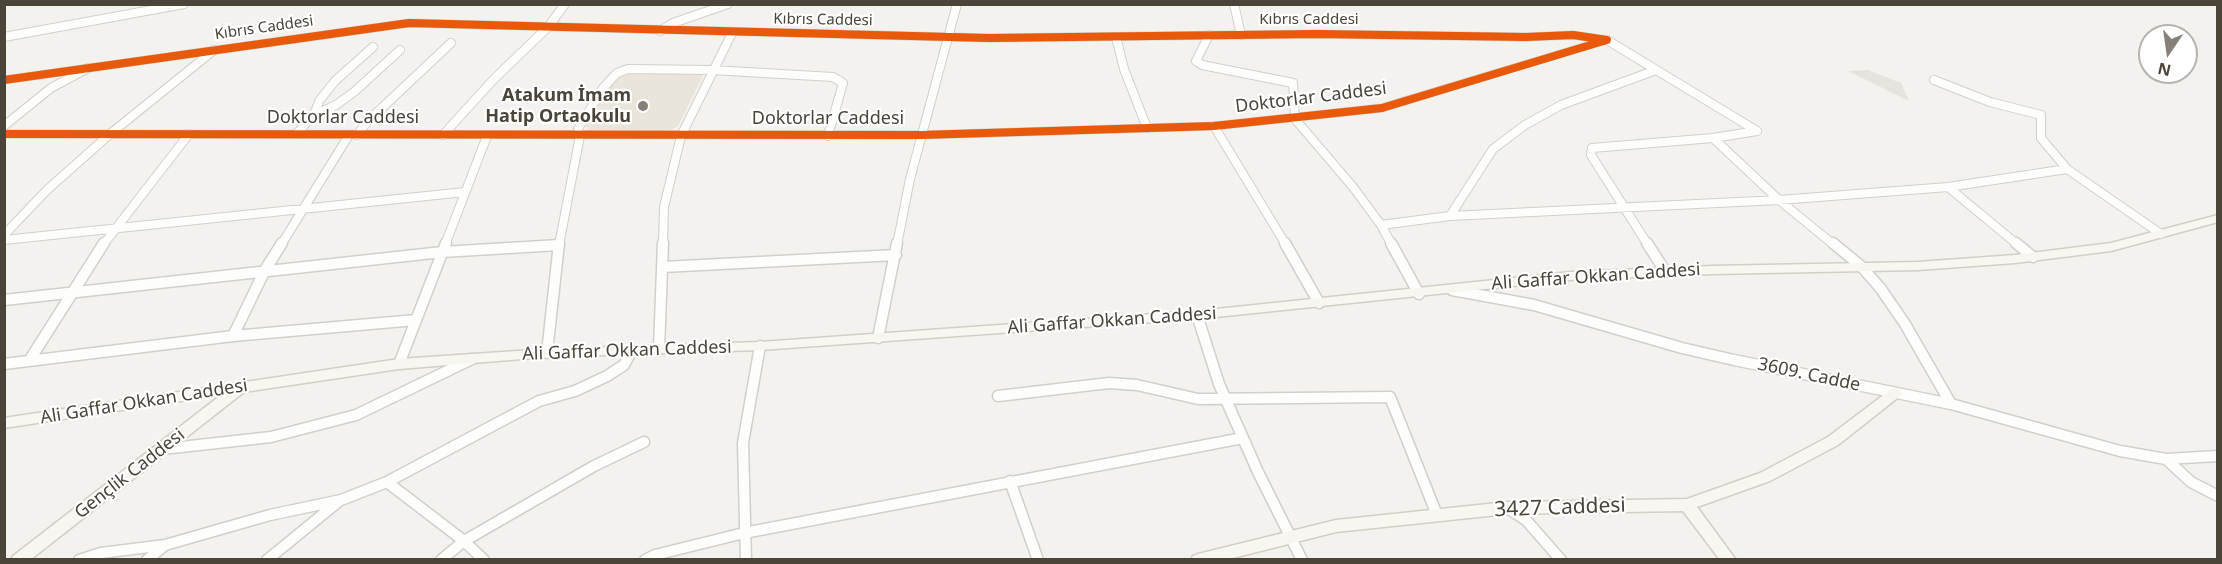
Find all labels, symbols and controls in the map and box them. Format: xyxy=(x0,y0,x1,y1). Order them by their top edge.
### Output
street label: Kıbrıs Caddesi xyxy=(773,10,873,30)
street label: Kıbrıs Caddesi xyxy=(1259,11,1359,29)
street label: Kıbrıs Caddesi xyxy=(214,12,314,44)
north arrow xyxy=(2138,24,2198,84)
text: N xyxy=(2156,57,2173,82)
street label: Doktorlar Caddesi xyxy=(1234,78,1388,118)
place label: Atakum İmam Hatip Ortaokulu xyxy=(485,85,631,128)
marker: Atakum İmam Hatip Ortaokulu xyxy=(636,99,650,113)
street label: Doktorlar Caddesi xyxy=(267,107,419,129)
street label: Doktorlar Caddesi xyxy=(752,108,904,130)
street label: Ali Gaffar Okkan Caddesi xyxy=(1491,259,1701,295)
street label: Ali Gaffar Okkan Caddesi xyxy=(1007,303,1217,339)
street label: Ali Gaffar Okkan Caddesi xyxy=(522,337,732,365)
street label: 3609. Cadde xyxy=(1756,354,1862,396)
street label: Ali Gaffar Okkan Caddesi xyxy=(39,375,249,429)
street label: Gençlik Caddesi xyxy=(71,424,189,524)
street label: 3427 Caddesi xyxy=(1494,493,1626,523)

